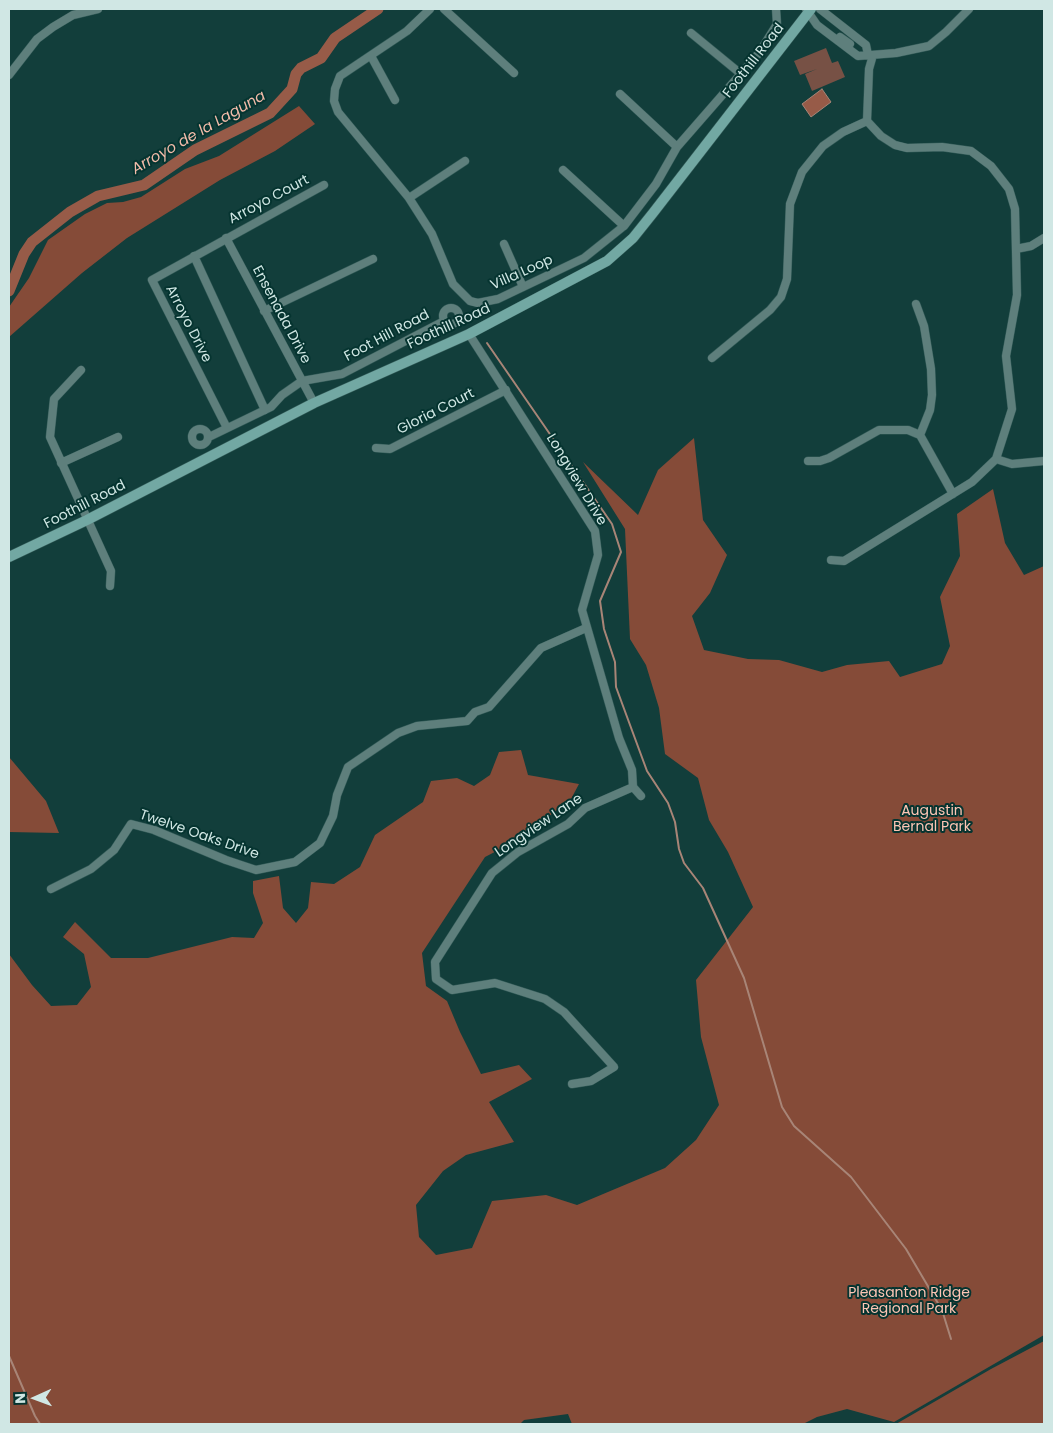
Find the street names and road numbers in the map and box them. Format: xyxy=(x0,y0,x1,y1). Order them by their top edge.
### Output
street label: Foothill Road xyxy=(720,21,788,101)
street label: Arroyo Court xyxy=(226,172,312,228)
street label: Villa Loop xyxy=(488,252,556,294)
street label: Ensenada Drive xyxy=(248,263,314,367)
street label: Arroyo Drive xyxy=(161,283,215,365)
street label: Foothill Road xyxy=(405,300,493,354)
street label: Foot Hill Road xyxy=(342,307,432,365)
street label: Gloria Court xyxy=(395,385,477,439)
street label: Longview Drive xyxy=(542,431,610,529)
street label: Foothill Road xyxy=(41,477,129,533)
street label: Longview Lane xyxy=(492,791,586,861)
street label: Twelve Oaks Drive xyxy=(137,807,261,863)

